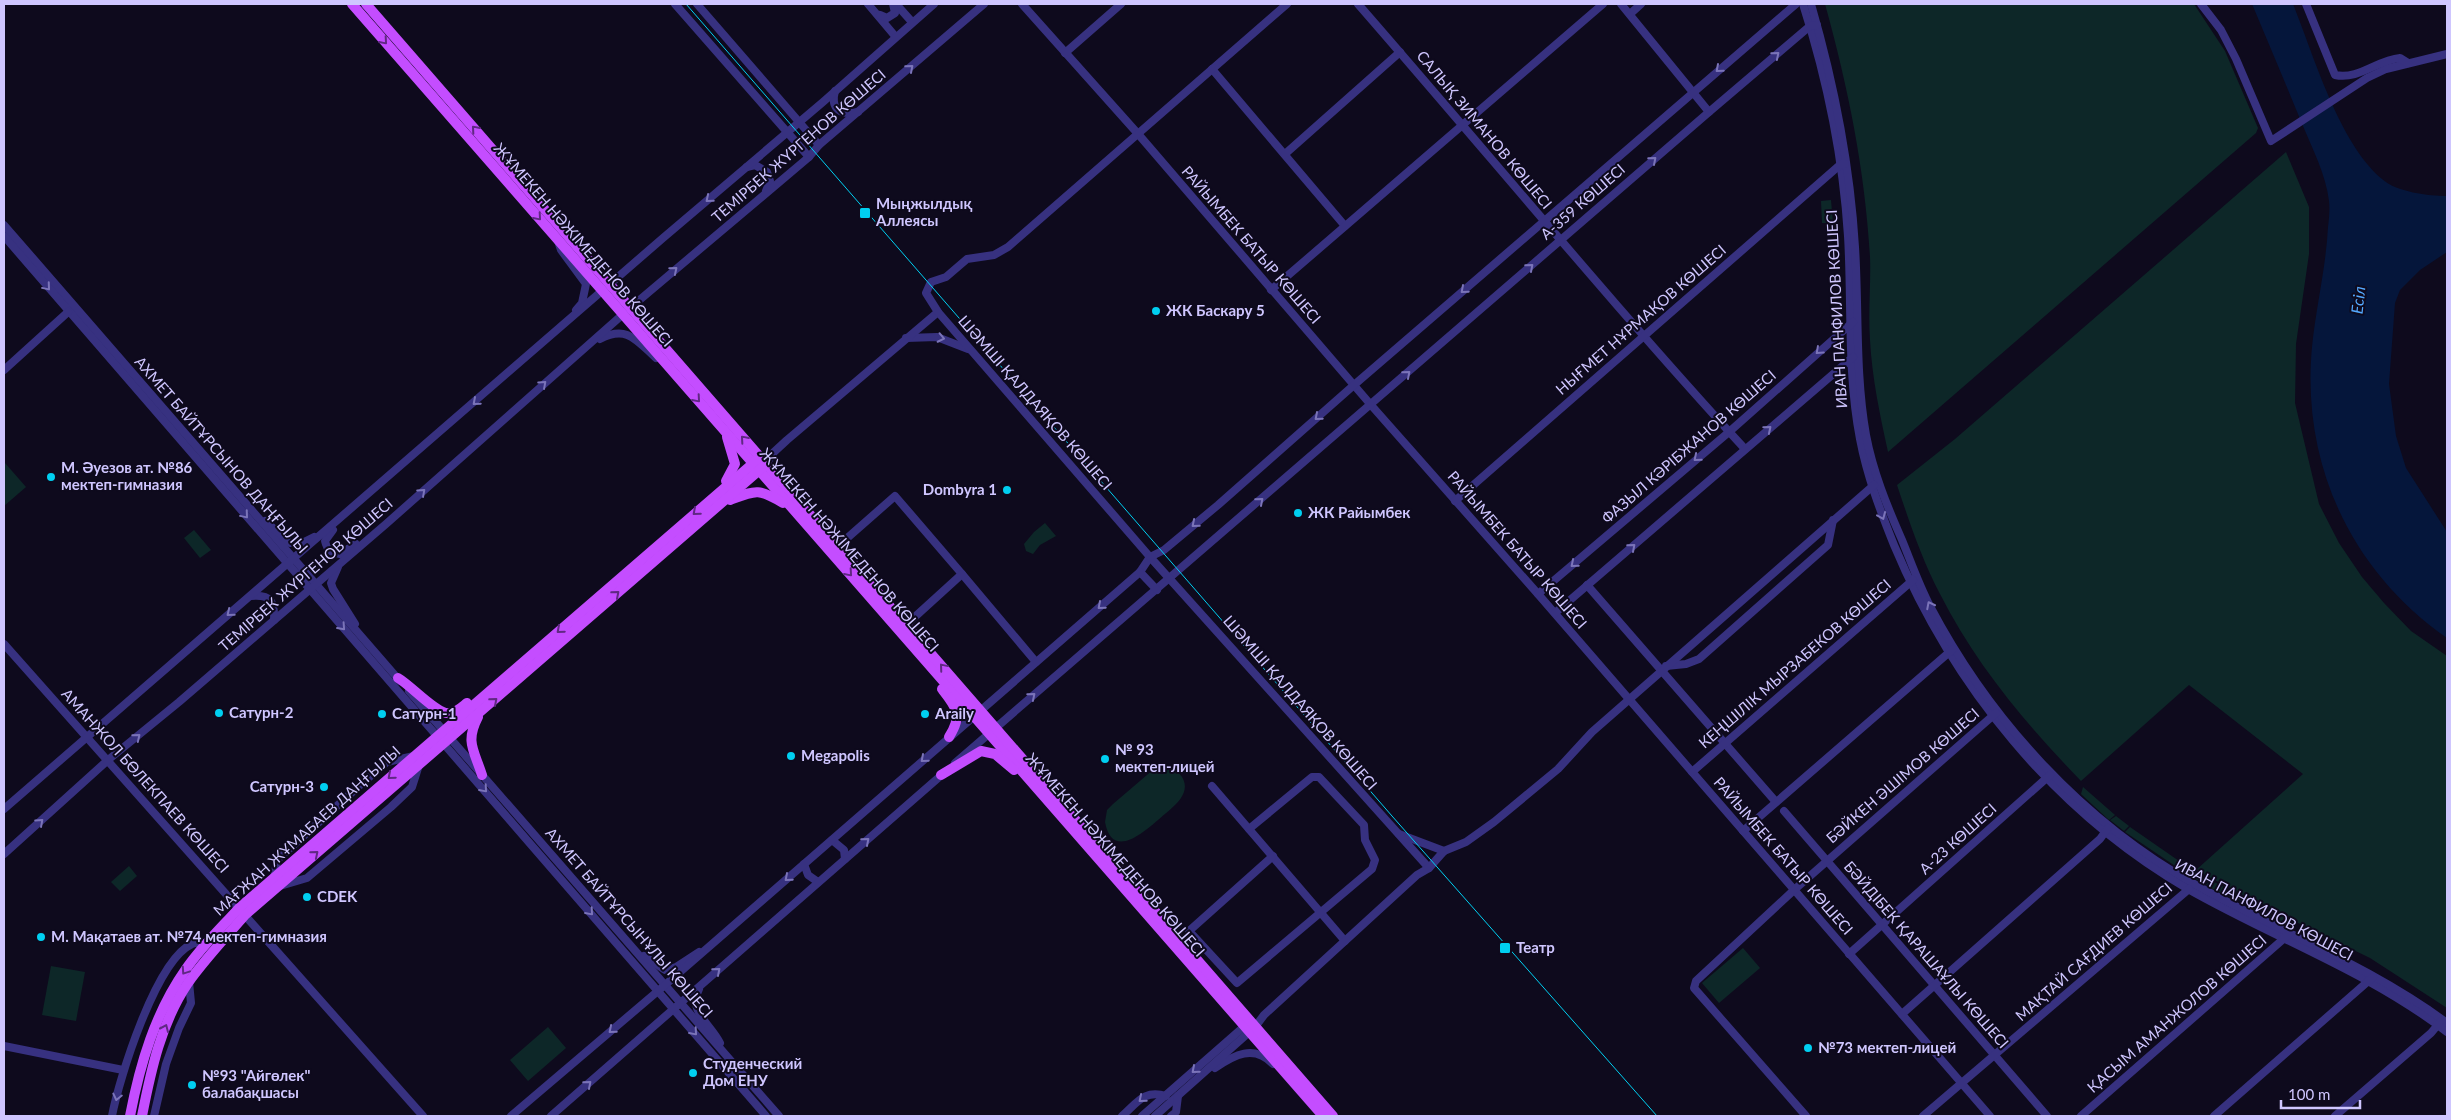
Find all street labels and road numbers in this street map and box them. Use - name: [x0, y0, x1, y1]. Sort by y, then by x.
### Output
- street label: САЛЫҚ ЗИМАНОВ КӨШЕСІ: [1413, 47, 1556, 212]
- street label: ТЕМІРБЕК ЖҮРГЕНОВ КӨШЕСІ: [708, 65, 889, 226]
- street label: ЖҰМЕКЕН НӘЖІМЕДЕНОВ КӨШЕСІ: [490, 139, 677, 350]
- street label: А-359 КӨШЕСІ: [1536, 160, 1628, 243]
- street label: РАЙЫМБЕК БАТЫР КӨШЕСІ: [1178, 162, 1325, 327]
- street label: ИВАН ПАНФИЛОВ КӨШЕСІ: [1822, 209, 1850, 409]
- street label: НЫҒМЕТ НҰРМАҚОВ КӨШЕСІ: [1552, 241, 1729, 398]
- street label: ШӘМШІ ҚАЛДАЯҚОВ КӨШЕСІ: [955, 311, 1116, 493]
- street label: АХМЕТ БАЙТҰРСЫНОВ ДАҢҒЫЛЫ: [131, 352, 312, 556]
- street label: ФАЗЫЛ КӘРІБЖАНОВ КӨШЕСІ: [1598, 366, 1779, 527]
- street label: ЖҰМЕКЕН НӘЖІМЕДЕНОВ КӨШЕСІ: [756, 444, 943, 655]
- street label: РАЙЫМБЕК БАТЫР КӨШЕСІ: [1444, 467, 1591, 632]
- street label: ТЕМІРБЕК ЖҮРГЕНОВ КӨШЕСІ: [215, 494, 396, 655]
- street label: КЕҢШІЛІК МЫРЗАБЕКОВ КӨШЕСІ: [1695, 575, 1894, 752]
- street label: ШӘМШІ ҚАЛДАЯҚОВ КӨШЕСІ: [1220, 611, 1381, 793]
- street label: АМАНЖОЛ БӨЛЕКПАЕВ КӨШЕСІ: [58, 685, 233, 876]
- street label: БӘЙКЕН ӘШІМОВ КӨШЕСІ: [1822, 704, 1982, 847]
- street label: МАҒЖАН ЖҰМАБАЕВ ДАҢҒЫЛЫ: [209, 741, 404, 919]
- street label: ЖҰМЕКЕН НӘЖІМЕДЕНОВ КӨШЕСІ: [1022, 749, 1209, 960]
- street label: РАЙЫМБЕК БАТЫР КӨШЕСІ: [1710, 773, 1857, 938]
- street label: А-23 КӨШЕСІ: [1915, 799, 2000, 877]
- street label: АХМЕТ БАЙТҰРСЫНҰЛЫ КӨШЕСІ: [542, 824, 717, 1021]
- street label: ИВАН ПАНФИЛОВ КӨШЕСІ: [2172, 854, 2357, 964]
- street label: БӘЙДІБЕК ҚАРАШАҰЛЫ КӨШЕСІ: [1841, 857, 2013, 1051]
- street label: МАҚТАЙ САҒДИЕВ КӨШЕСІ: [2011, 878, 2175, 1024]
- street label: ҚАСЫМ АМАНЖОЛОВ КӨШЕСІ: [2083, 931, 2270, 1096]

